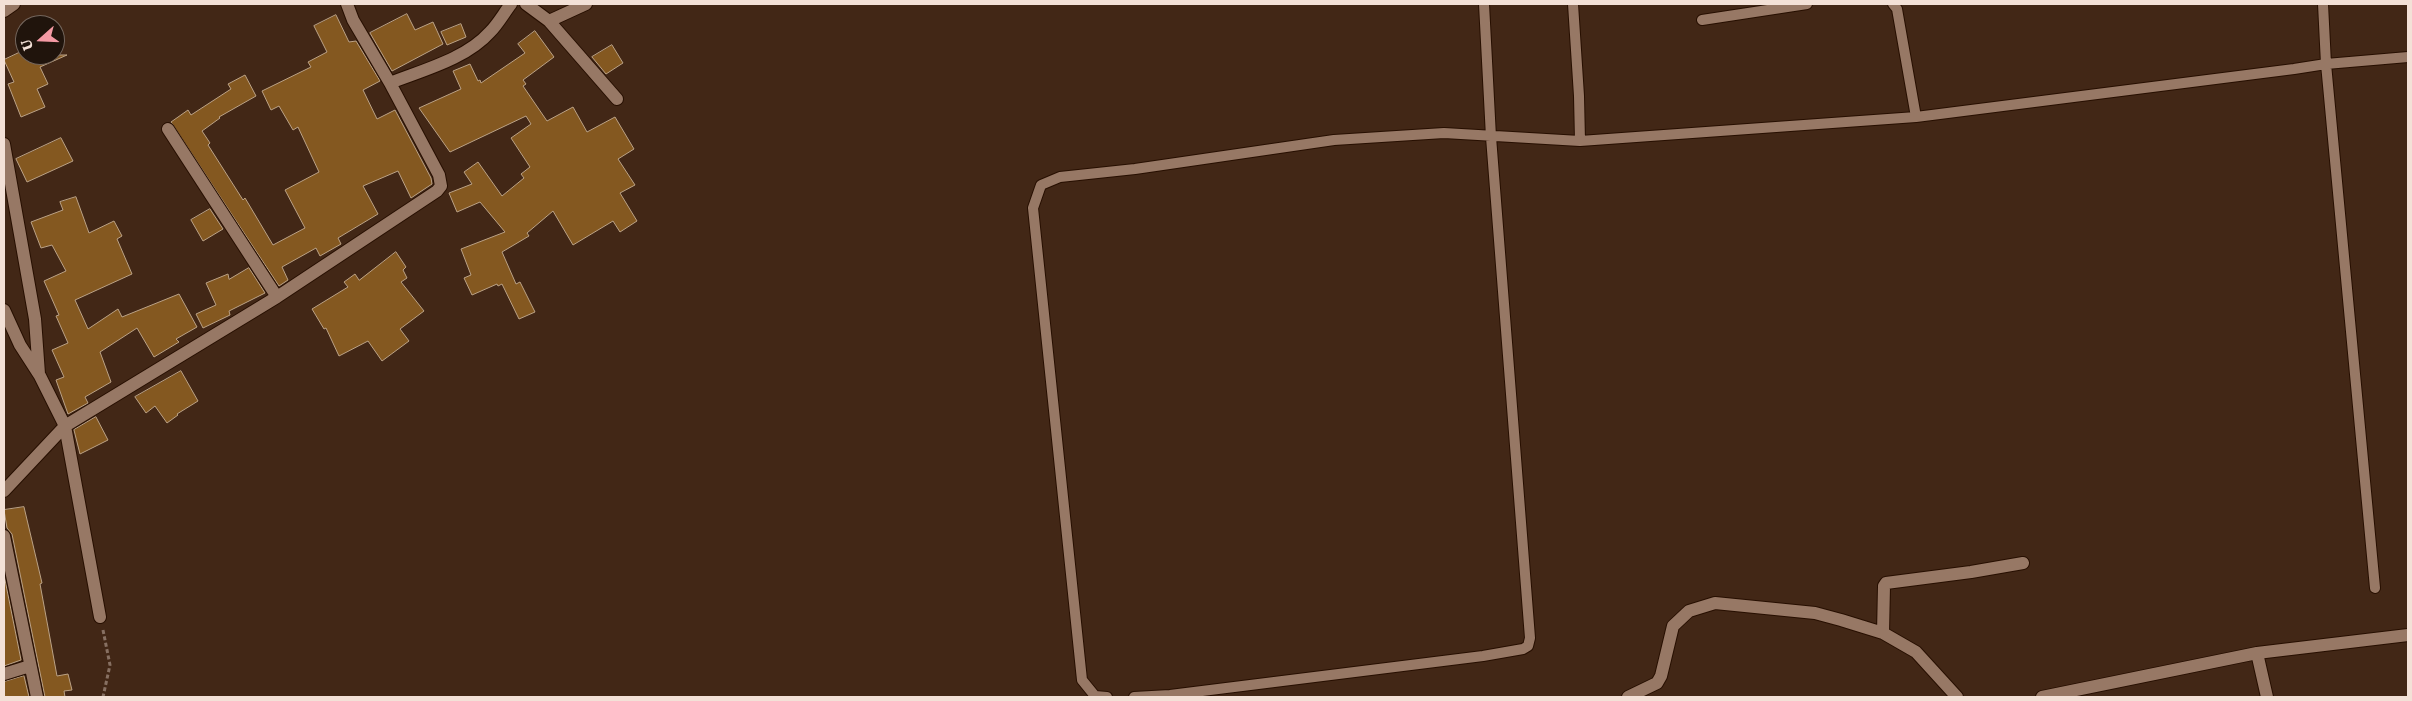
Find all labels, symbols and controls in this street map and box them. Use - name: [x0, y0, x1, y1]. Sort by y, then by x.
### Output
- north arrow: [15, 15, 65, 65]
- text: U: [17, 37, 36, 53]

